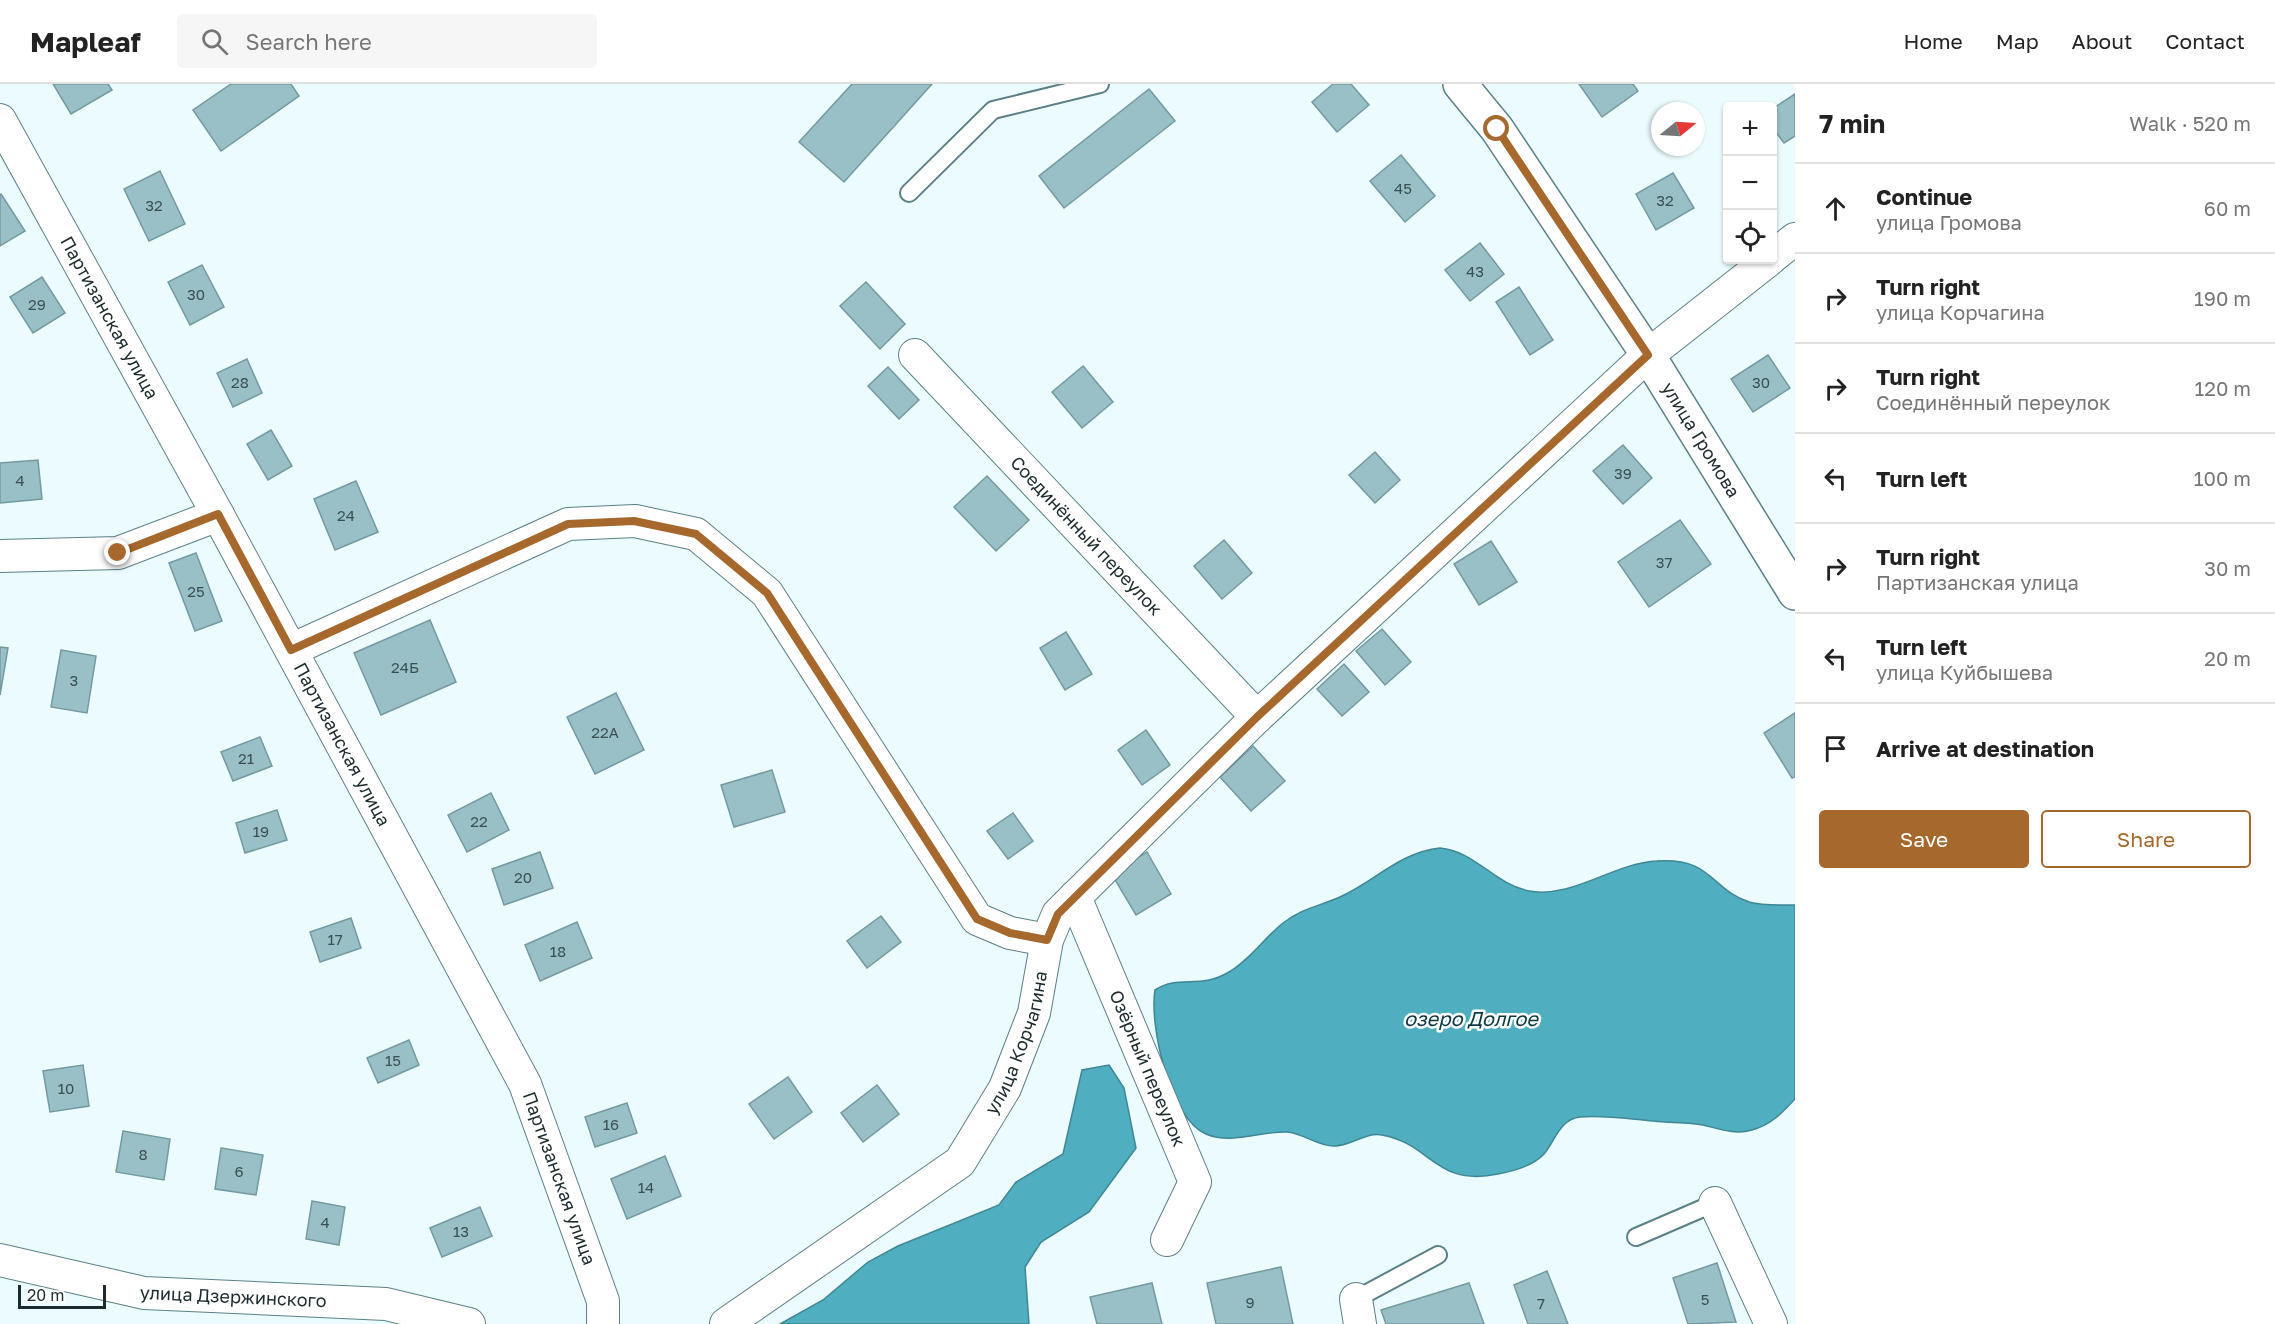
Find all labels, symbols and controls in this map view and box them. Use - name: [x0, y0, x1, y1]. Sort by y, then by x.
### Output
- search box: [177, 14, 597, 68]
- text: Mapleaf: [30, 25, 141, 58]
- icon: search: [198, 25, 231, 58]
- text: Search here: [246, 28, 372, 55]
- text: Home: [1903, 28, 1963, 54]
- text: Map: [1996, 28, 2039, 54]
- text: About: [2072, 28, 2132, 54]
- text: Contact: [2165, 28, 2245, 54]
- north arrow: [1651, 102, 1705, 156]
- map controls: [1723, 102, 1777, 264]
- button: +: [1723, 102, 1777, 156]
- text: 7 min: [1819, 108, 1885, 139]
- text: Walk · 520 m: [2129, 111, 2251, 135]
- route start: [1483, 115, 1509, 141]
- button: −: [1723, 156, 1777, 210]
- house number: 45: [1394, 179, 1412, 197]
- text: Continue: [1876, 183, 1972, 210]
- house number: 32: [1656, 191, 1674, 209]
- icon: ahead: [1819, 192, 1852, 225]
- house number: 32: [145, 196, 163, 214]
- text: 60 m: [2204, 196, 2251, 220]
- button: locate: [1723, 210, 1777, 264]
- text: улица Громова: [1876, 210, 2022, 234]
- street label: Партизанская улица: [56, 232, 164, 403]
- house number: 43: [1466, 262, 1484, 280]
- text: Turn right: [1876, 273, 1980, 300]
- icon: right: [1819, 282, 1852, 315]
- house number: 30: [187, 285, 205, 303]
- text: 190 m: [2194, 286, 2251, 310]
- house number: 29: [28, 295, 46, 313]
- text: улица Корчагина: [1876, 300, 2045, 324]
- text: Turn right: [1876, 363, 1980, 390]
- icon: right: [1819, 372, 1852, 405]
- house number: 28: [231, 373, 249, 391]
- house number: 30: [1752, 373, 1770, 391]
- text: 120 m: [2195, 376, 2251, 400]
- street label: улица Громова: [1657, 378, 1745, 501]
- text: Соединённый переулок: [1876, 390, 2110, 414]
- street label: Соединённый переулок: [1006, 451, 1167, 620]
- icon: left: [1819, 462, 1852, 495]
- house number: 39: [1614, 464, 1632, 482]
- text: Turn left: [1876, 465, 1967, 492]
- text: 100 m: [2194, 466, 2251, 490]
- house number: 4: [15, 471, 25, 489]
- house number: 24: [337, 506, 355, 524]
- route end: [104, 539, 130, 565]
- text: Turn right: [1876, 543, 1980, 570]
- icon: right: [1819, 552, 1852, 585]
- house number: 37: [1656, 553, 1672, 571]
- text: 30 m: [2204, 556, 2251, 580]
- text: Партизанская улица: [1876, 570, 2079, 594]
- house number: 25: [187, 582, 205, 600]
- text: Turn left: [1876, 633, 1967, 660]
- icon: left: [1819, 642, 1852, 675]
- text: 20 m: [2204, 646, 2251, 670]
- street label: Партизанская улица: [290, 658, 396, 830]
- house number: 24Б: [391, 658, 419, 676]
- text: улица Куйбышева: [1876, 660, 2053, 684]
- house number: 3: [70, 671, 78, 689]
- house number: 22А: [591, 723, 619, 741]
- icon: arrive: [1819, 732, 1852, 765]
- text: Arrive at destination: [1876, 735, 2094, 762]
- house number: 21: [238, 749, 254, 767]
- button: Save: [1819, 810, 2029, 868]
- button: Share: [2041, 810, 2251, 868]
- house number: 22: [470, 812, 488, 830]
- house number: 19: [253, 822, 269, 840]
- house number: 20: [514, 868, 532, 886]
- house number: 17: [327, 930, 343, 948]
- house number: 18: [550, 942, 566, 960]
- street label: улица Корчагина: [980, 969, 1051, 1118]
- street label: Озёрный переулок: [1105, 986, 1191, 1150]
- water label: озеро Долгое: [1404, 1006, 1539, 1030]
- house number: 15: [385, 1051, 401, 1069]
- house number: 10: [58, 1079, 74, 1097]
- street label: Партизанская улица: [519, 1088, 601, 1268]
- house number: 16: [603, 1115, 619, 1133]
- house number: 8: [138, 1145, 148, 1163]
- house number: 6: [234, 1162, 244, 1180]
- house number: 14: [638, 1178, 654, 1196]
- house number: 4: [320, 1213, 330, 1231]
- house number: 13: [453, 1222, 469, 1240]
- street label: улица Дзержинского: [139, 1281, 327, 1311]
- scale bar: [18, 1282, 106, 1310]
- text: 20 m: [27, 1285, 64, 1305]
- house number: 5: [1701, 1290, 1709, 1308]
- house number: 9: [1245, 1293, 1255, 1311]
- house number: 7: [1537, 1294, 1545, 1312]

